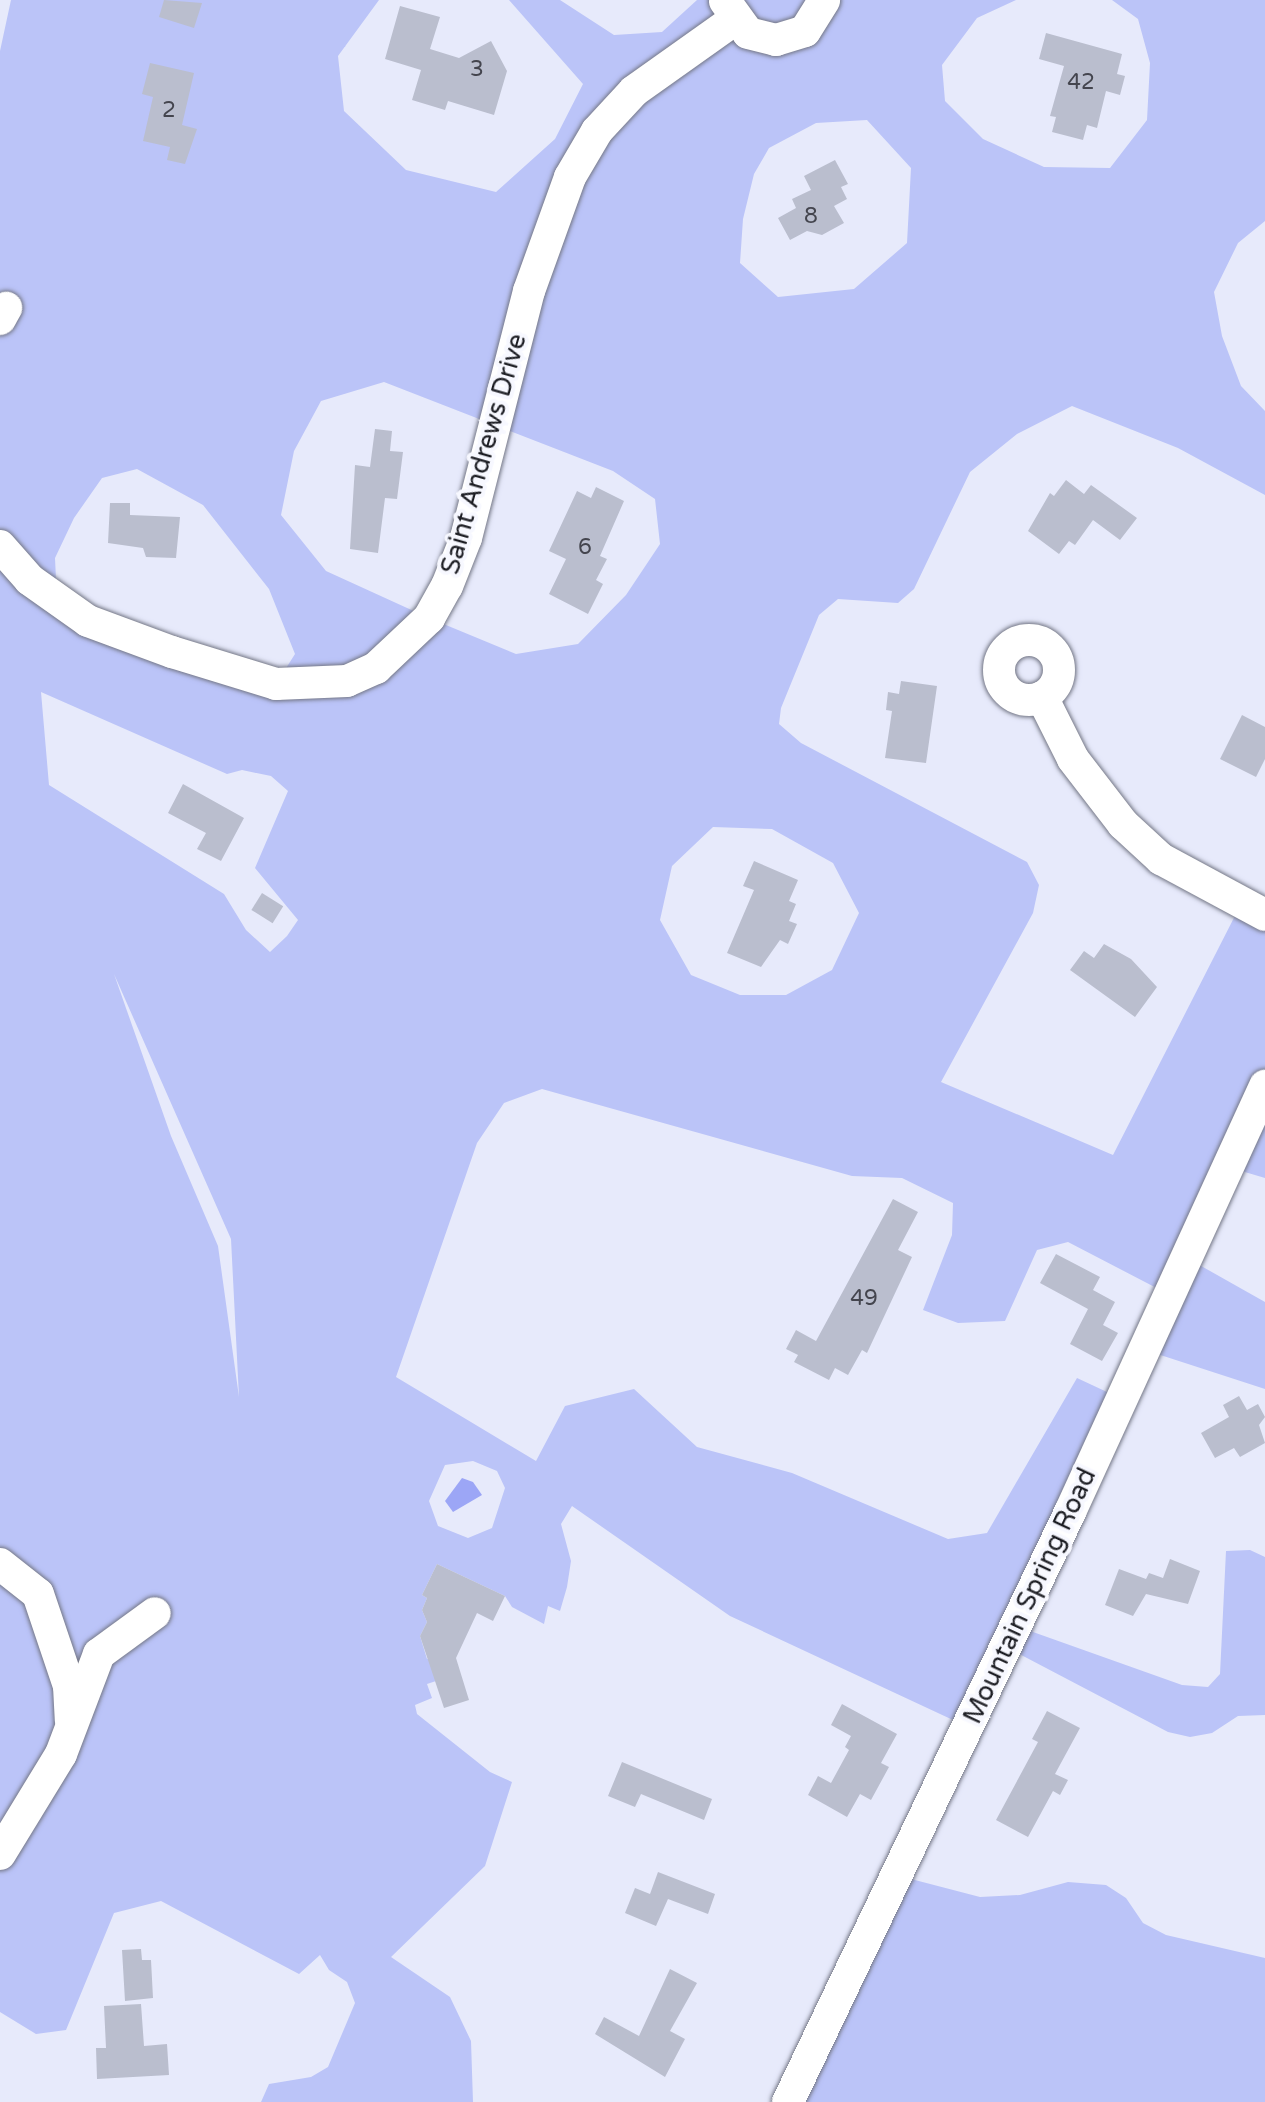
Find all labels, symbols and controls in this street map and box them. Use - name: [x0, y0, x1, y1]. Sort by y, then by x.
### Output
- house number: 3: [470, 57, 484, 83]
- house number: 42: [1067, 70, 1095, 96]
- house number: 2: [162, 98, 176, 124]
- house number: 8: [804, 204, 818, 230]
- street label: Saint Andrews Drive: [435, 330, 533, 578]
- house number: 6: [578, 535, 592, 561]
- house number: 49: [850, 1286, 878, 1312]
- street label: Mountain Spring Road: [957, 1463, 1103, 1729]

